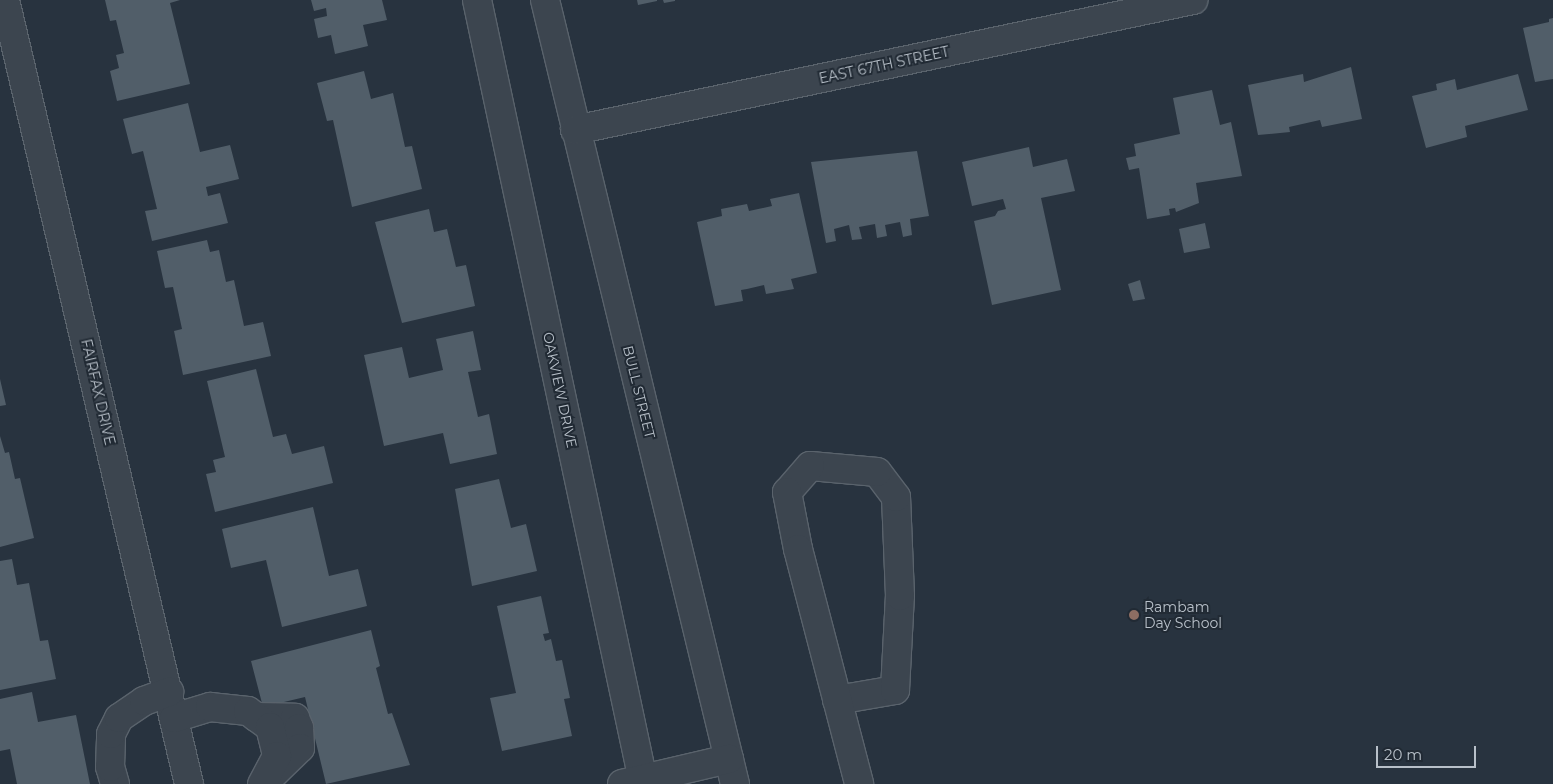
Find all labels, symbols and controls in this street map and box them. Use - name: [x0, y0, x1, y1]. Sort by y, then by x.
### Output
- street label: EAST 67TH STREET: [817, 43, 951, 87]
- street label: OAKVIEW DRIVE: [540, 331, 580, 449]
- street label: FAIRFAX DRIVE: [78, 337, 118, 447]
- street label: BULL STREET: [619, 344, 659, 440]
- place label: Rambam Day School: [1144, 599, 1222, 632]
- marker: Rambam Day School: [1128, 609, 1140, 621]
- scale bar: [1378, 736, 1478, 768]
- text: 20 m: [1384, 745, 1422, 764]

